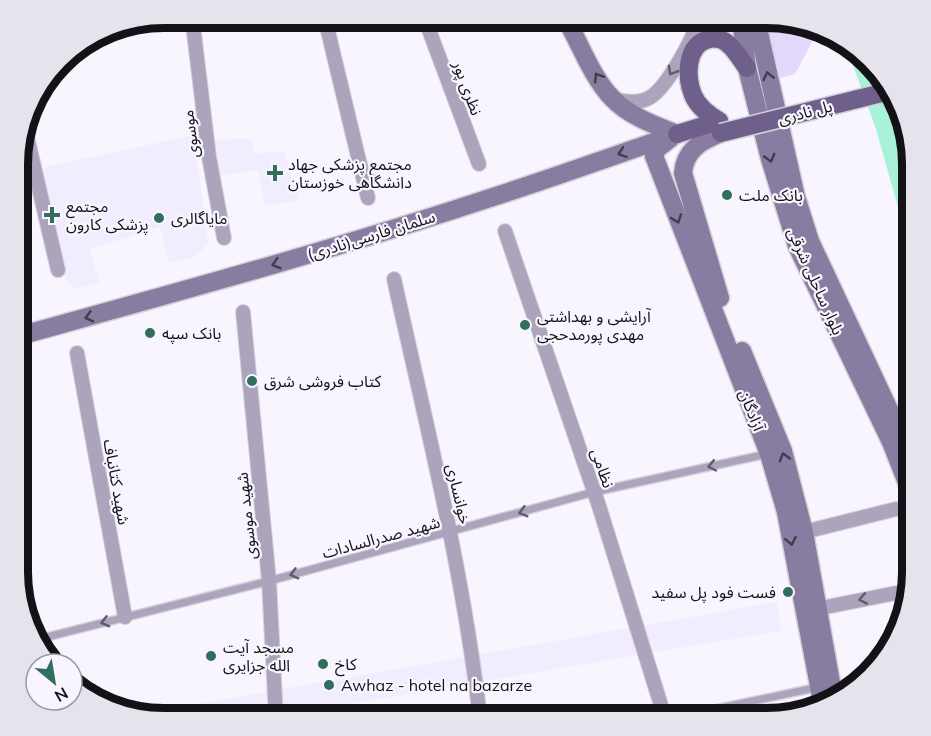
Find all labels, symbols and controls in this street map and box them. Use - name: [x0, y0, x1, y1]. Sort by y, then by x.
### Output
- street label: نظری پور: [448, 57, 487, 118]
- one-way arrow: [668, 65, 680, 75]
- one-way arrow: [762, 72, 775, 82]
- one-way arrow: [593, 73, 605, 83]
- street label: پل نادری: [776, 96, 835, 129]
- street label: موسوی: [177, 109, 203, 159]
- one-way arrow: [617, 145, 628, 158]
- one-way arrow: [763, 152, 775, 163]
- place label: مجتمع پزشکی جهاد دانشگاهی خوزستان: [288, 154, 412, 192]
- marker: مجتمع پزشکی جهاد دانشگاهی خوزستان: [266, 164, 284, 182]
- place label: بانک ملت: [739, 185, 803, 205]
- marker: بانک ملت: [720, 188, 734, 202]
- place label: مجتمع پزشکی کارون: [66, 196, 149, 235]
- marker: مجتمع پزشکی کارون: [43, 206, 61, 224]
- street label: سلمان فارسی(نادری): [305, 206, 437, 264]
- place label: مایاگالری: [171, 208, 227, 228]
- marker: مایاگالری: [152, 211, 166, 225]
- one-way arrow: [670, 213, 682, 224]
- street label: بلوار ساحلی شرقی: [783, 224, 849, 338]
- one-way arrow: [272, 257, 282, 269]
- place label: آرایشی و بهداشتی مهدی پورمدحجی: [537, 306, 652, 345]
- one-way arrow: [84, 310, 95, 322]
- marker: آرایشی و بهداشتی مهدی پورمدحجی: [518, 318, 532, 332]
- place label: بانک سپه: [162, 323, 221, 344]
- marker: بانک سپه: [143, 326, 157, 340]
- place label: کتاب فروشی شرق: [264, 371, 382, 391]
- marker: کتاب فروشی شرق: [245, 374, 259, 388]
- street label: آزادگان: [735, 386, 770, 435]
- street label: شهید کتانباف: [100, 438, 134, 526]
- street label: نظامی: [587, 446, 619, 490]
- one-way arrow: [779, 452, 791, 463]
- one-way arrow: [707, 459, 717, 472]
- street label: خوانساری: [442, 462, 476, 526]
- street label: شهید موسوی: [231, 471, 261, 561]
- one-way arrow: [518, 505, 528, 518]
- street label: شهید صدرالسادات: [320, 512, 442, 562]
- one-way arrow: [784, 535, 797, 545]
- one-way arrow: [289, 567, 299, 580]
- place label: فست فود پل سفید: [651, 582, 776, 603]
- marker: فست فود پل سفید: [781, 585, 795, 599]
- one-way arrow: [859, 592, 869, 605]
- one-way arrow: [100, 615, 111, 627]
- place label: مسجد آیت الله جزایری: [223, 637, 294, 675]
- marker: مسجد آیت الله جزایری: [204, 649, 218, 663]
- north arrow: [24, 652, 84, 712]
- place label: کاخ: [335, 654, 357, 677]
- marker: کاخ: [316, 657, 330, 671]
- place label: Awhaz - hotel na bazarze: [341, 675, 532, 695]
- marker: Awhaz - hotel na bazarze: [322, 678, 336, 692]
- text: N: [51, 683, 72, 707]

